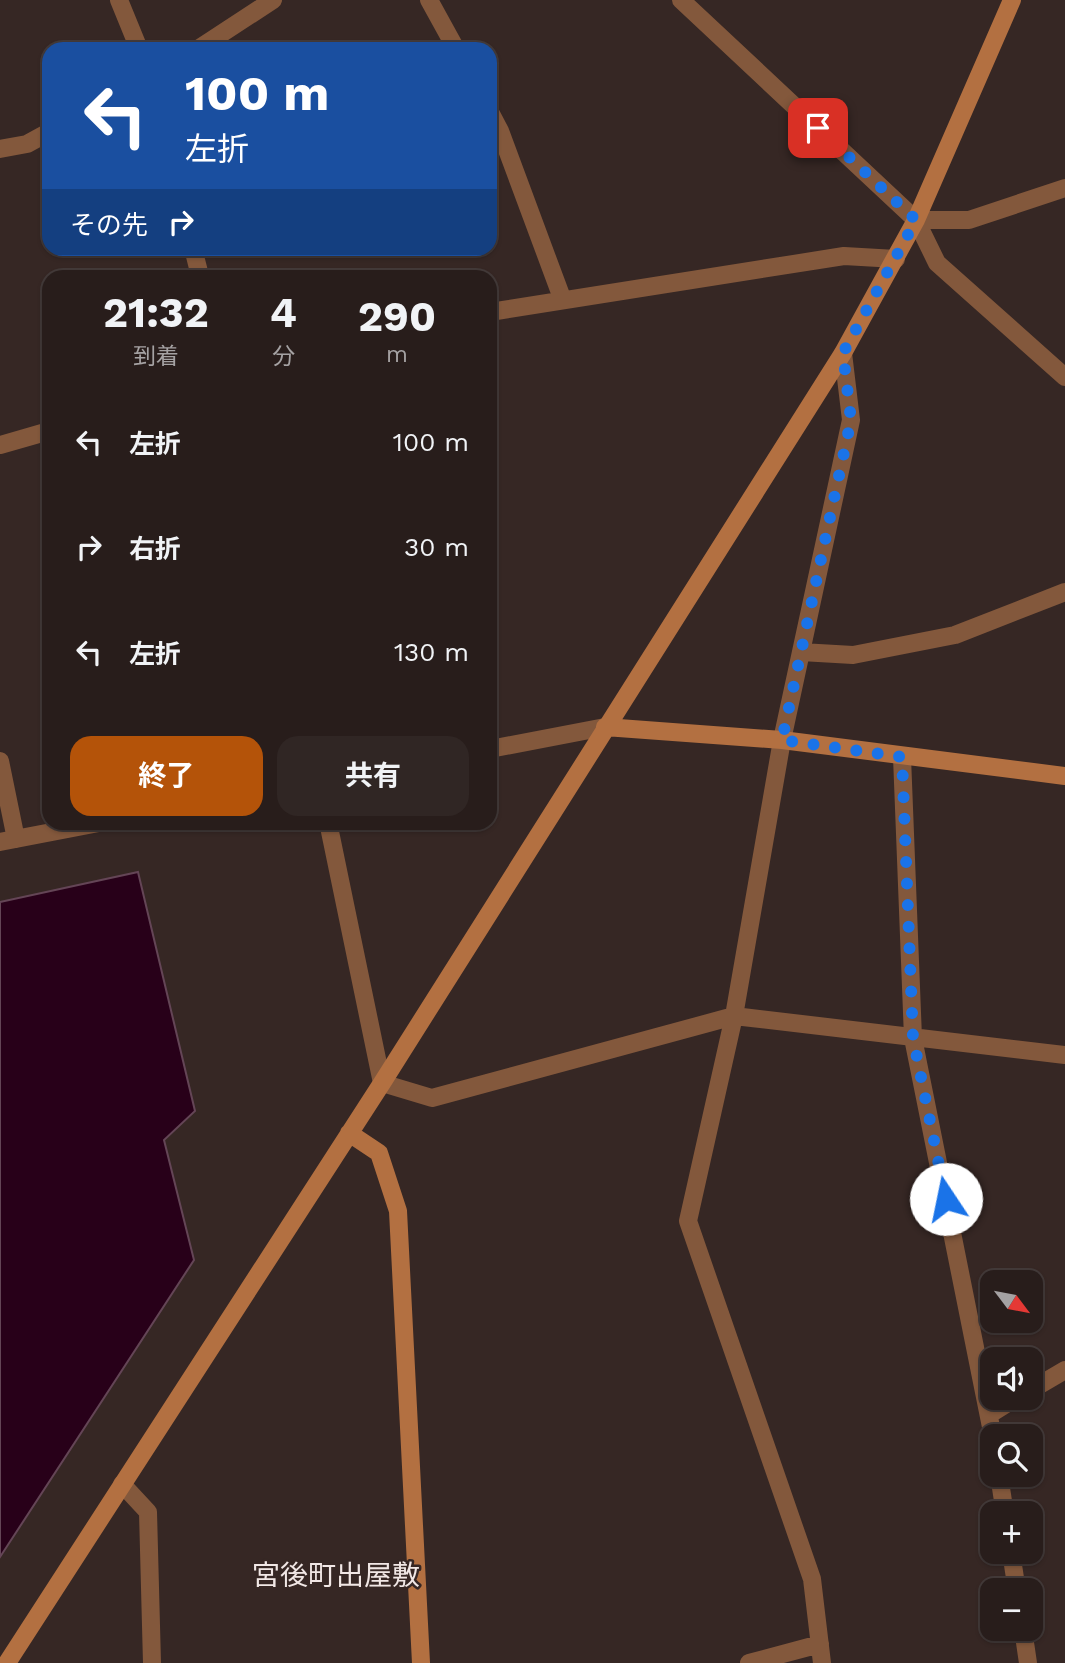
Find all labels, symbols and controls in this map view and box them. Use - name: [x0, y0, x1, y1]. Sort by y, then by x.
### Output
- text: 100 m: [185, 64, 329, 122]
- icon: left: [70, 70, 161, 161]
- pin: [788, 98, 848, 158]
- icon: arrive: [799, 109, 837, 147]
- text: 左折: [185, 130, 249, 168]
- icon: right: [162, 203, 200, 241]
- text: その先: [70, 210, 148, 240]
- text: 21:32: [103, 288, 209, 337]
- text: 4: [270, 288, 297, 337]
- text: 290: [358, 292, 436, 341]
- text: m: [386, 341, 408, 368]
- text: 到着: [133, 343, 179, 370]
- text: 分: [272, 343, 295, 370]
- icon: left: [70, 423, 108, 461]
- text: 100 m: [393, 427, 469, 457]
- text: 左折: [129, 429, 181, 459]
- icon: right: [70, 528, 108, 566]
- text: 30 m: [404, 532, 469, 562]
- text: 右折: [129, 534, 181, 564]
- icon: left: [70, 633, 108, 671]
- text: 130 m: [394, 637, 469, 667]
- text: 左折: [129, 639, 181, 669]
- button: 終了: [70, 736, 263, 816]
- button: 共有: [277, 736, 469, 816]
- position arrow: [909, 1162, 983, 1236]
- north arrow: [980, 1270, 1043, 1334]
- map controls: [980, 1270, 1043, 1641]
- button: sound: [980, 1347, 1043, 1410]
- button: search: [980, 1424, 1043, 1487]
- button: +: [980, 1501, 1043, 1564]
- district label: 宮後町出屋敷: [252, 1559, 420, 1592]
- button: −: [980, 1578, 1043, 1641]

